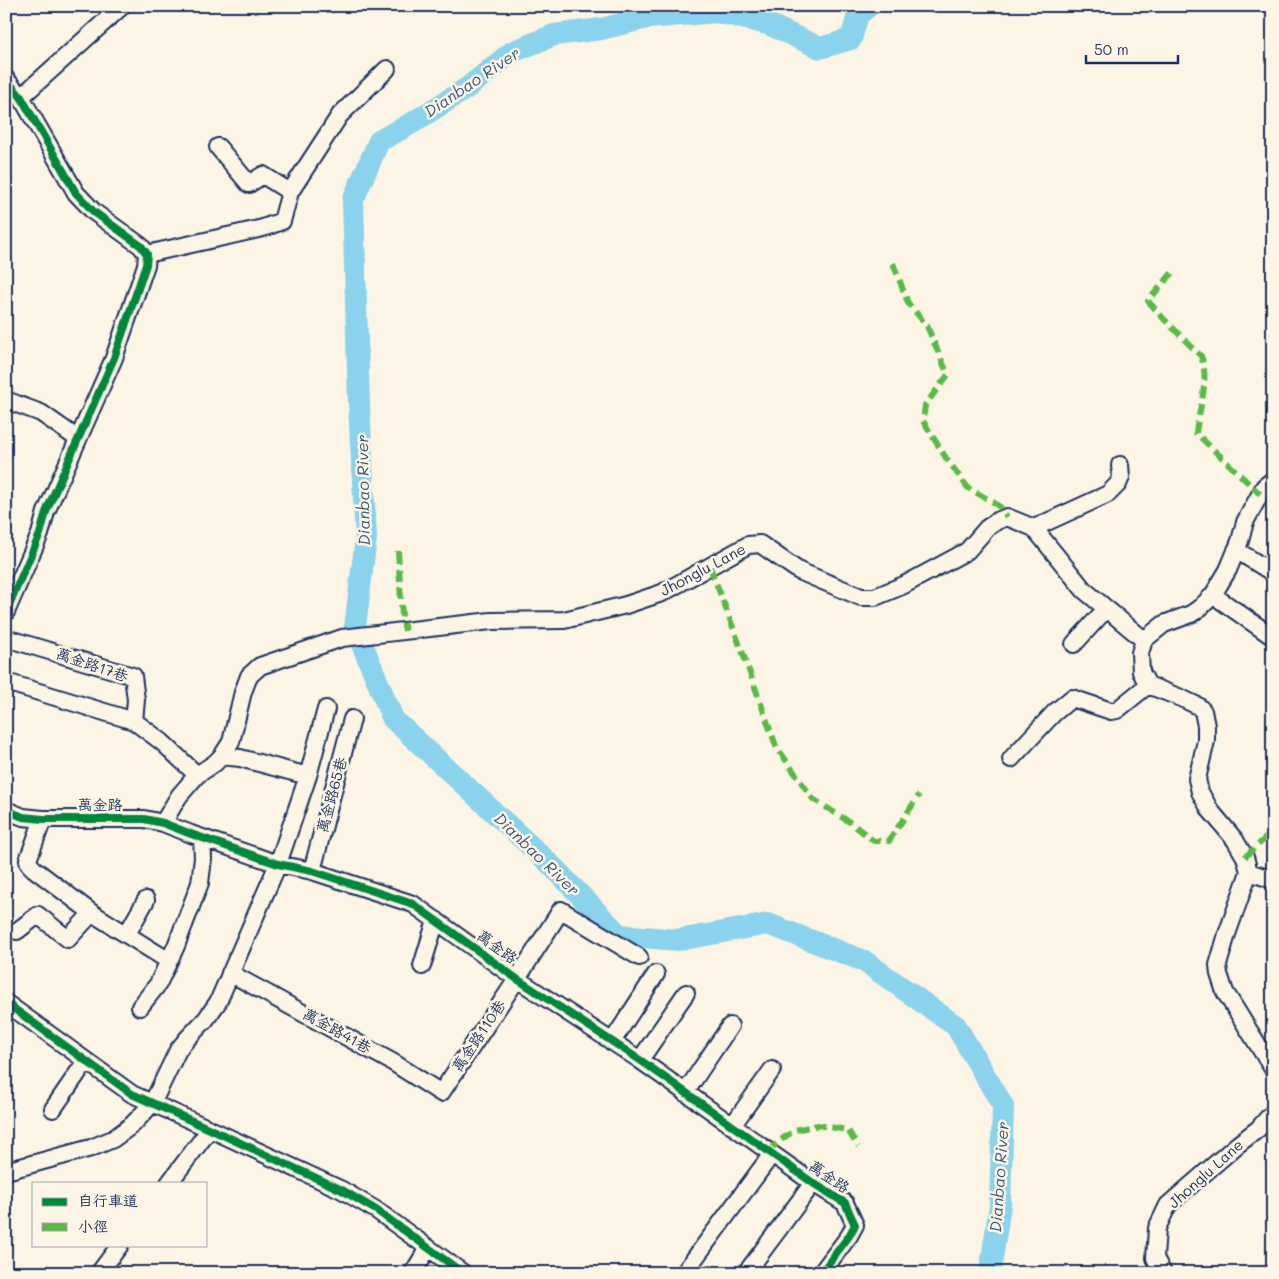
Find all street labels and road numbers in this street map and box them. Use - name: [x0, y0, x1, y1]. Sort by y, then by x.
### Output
- street label: Jhonglu Lane: [656, 538, 749, 600]
- street label: 萬金路17巷: [54, 642, 131, 686]
- street label: 萬金路65巷: [311, 755, 351, 835]
- street label: 萬金路: [77, 794, 123, 814]
- street label: 萬金路: [474, 925, 522, 968]
- street label: 萬金路110巷: [447, 996, 510, 1075]
- street label: 萬金路41巷: [300, 1003, 375, 1057]
- street label: Jhonglu Lane: [1164, 1134, 1247, 1212]
- street label: 萬金路: [805, 1155, 854, 1197]

